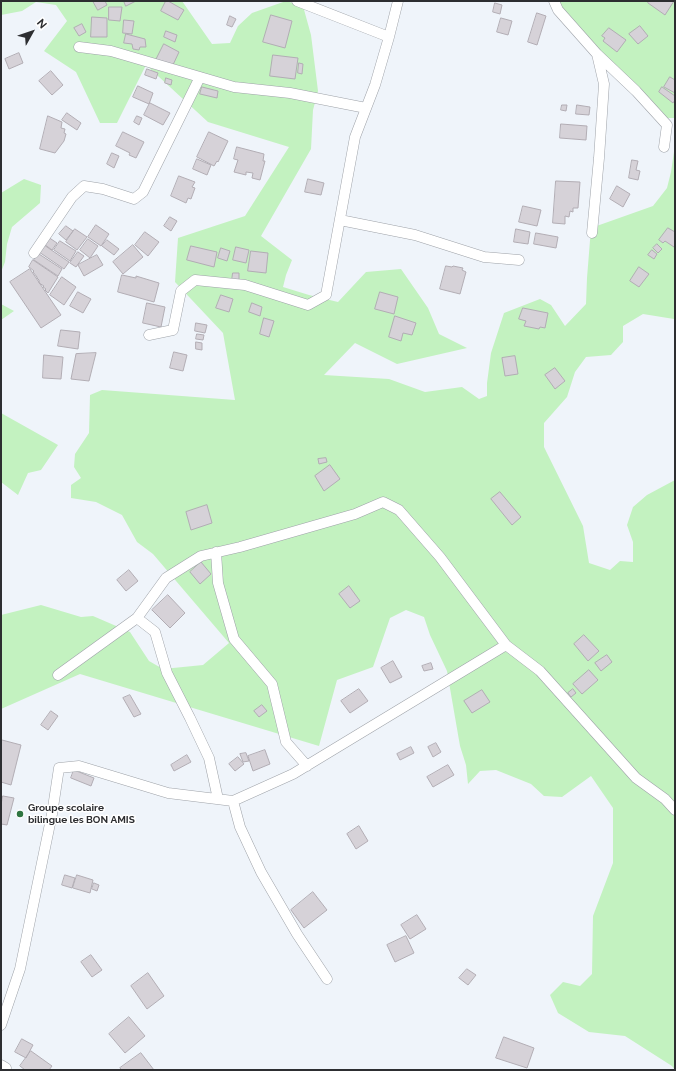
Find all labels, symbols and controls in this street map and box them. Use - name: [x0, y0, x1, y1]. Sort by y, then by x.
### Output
- north arrow: [12, 12, 52, 52]
- text: N: [34, 17, 49, 31]
- place label: Groupe scolaire bilingue les BON AMIS: [28, 802, 135, 826]
- marker: Groupe scolaire bilingue les BON AMIS: [15, 809, 25, 819]

